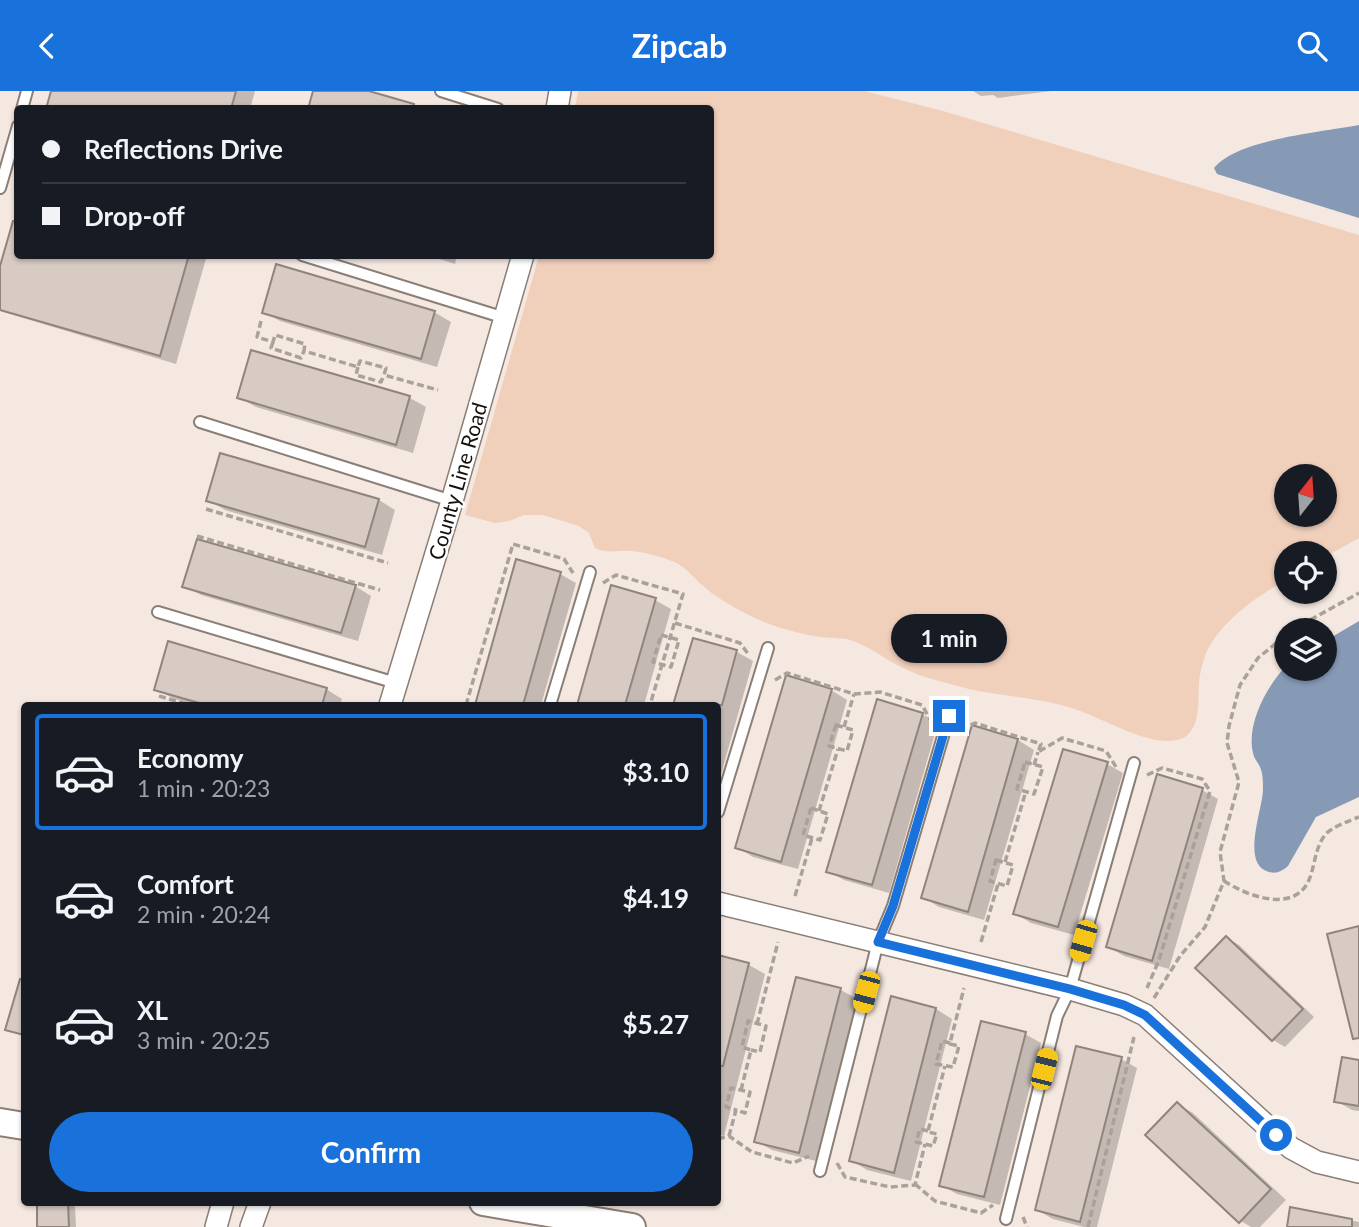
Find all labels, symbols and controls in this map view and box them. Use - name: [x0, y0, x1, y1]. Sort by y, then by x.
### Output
- text: Zipcab: [632, 26, 727, 65]
- icon: back: [28, 27, 66, 65]
- icon: search: [1293, 27, 1331, 65]
- text: Reflections Drive: [84, 133, 283, 165]
- text: Drop-off: [84, 200, 185, 232]
- street label: County Line Road: [423, 399, 491, 563]
- north arrow: [1274, 464, 1337, 527]
- map controls: [1274, 464, 1337, 681]
- button: locate: [1274, 541, 1337, 604]
- callout: 1 min: [891, 615, 1007, 663]
- button: layers: [1274, 618, 1337, 681]
- text: 1 min: [920, 624, 978, 652]
- route end: [933, 700, 965, 732]
- icon: car: [53, 741, 116, 804]
- text: Economy: [137, 742, 243, 774]
- text: $3.10: [623, 756, 689, 788]
- text: 1 min · 20:23: [137, 774, 270, 802]
- icon: car: [53, 867, 116, 930]
- text: Comfort: [137, 868, 234, 900]
- text: $4.19: [623, 882, 689, 914]
- text: 2 min · 20:24: [137, 900, 270, 928]
- car: [1068, 918, 1099, 964]
- car: [851, 969, 882, 1015]
- icon: car: [53, 993, 116, 1056]
- text: XL: [137, 994, 168, 1026]
- text: $5.27: [623, 1008, 689, 1040]
- text: 3 min · 20:25: [137, 1026, 270, 1054]
- car: [1029, 1046, 1060, 1092]
- button: Confirm: [49, 1112, 693, 1192]
- route start: [1260, 1119, 1292, 1151]

